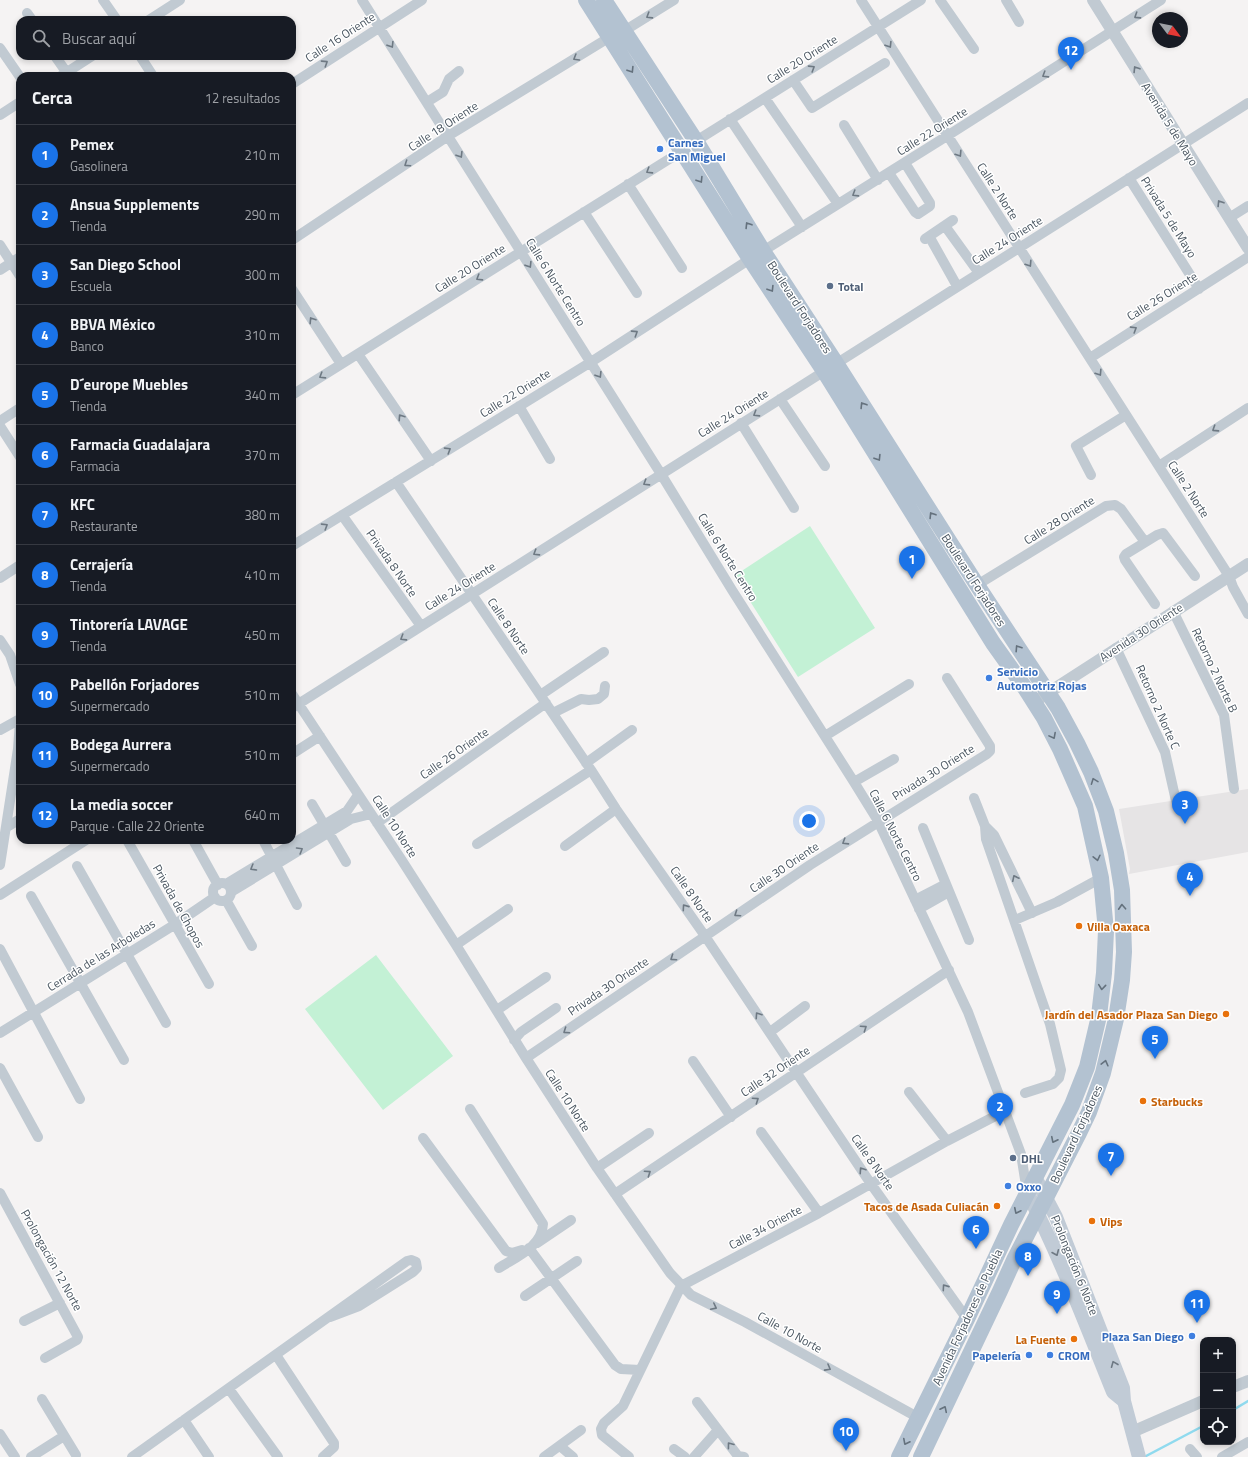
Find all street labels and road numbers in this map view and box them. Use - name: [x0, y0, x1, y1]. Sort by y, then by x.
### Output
- street label: Calle 16 Oriente: [301, 7, 379, 67]
- street label: Calle 20 Oriente: [763, 30, 841, 88]
- street label: Avenida 5 de Mayo: [1137, 79, 1203, 169]
- street label: Calle 18 Oriente: [404, 96, 482, 156]
- street label: Calle 22 Oriente: [893, 102, 971, 160]
- street label: Calle 2 Norte: [972, 159, 1024, 223]
- street label: Privada 5 de Mayo: [1136, 173, 1202, 261]
- street label: Calle 24 Oriente: [968, 211, 1046, 269]
- street label: Calle 6 Norte Centro: [521, 234, 591, 330]
- street label: Calle 20 Oriente: [431, 239, 509, 297]
- street label: Boulevard Forjadores: [763, 257, 837, 357]
- street label: Calle 26 Oriente: [1123, 267, 1201, 325]
- street label: Calle 22 Oriente: [476, 364, 554, 422]
- street label: Calle 24 Oriente: [694, 384, 772, 442]
- street label: Calle 2 Norte: [1163, 457, 1215, 521]
- street label: Calle 28 Oriente: [1020, 491, 1098, 549]
- street label: Calle 6 Norte Centro: [693, 509, 763, 605]
- street label: Privada 8 Norte: [362, 525, 422, 601]
- street label: Boulevard Forjadores: [937, 530, 1011, 630]
- street label: Calle 24 Oriente: [421, 557, 499, 615]
- street label: Calle 8 Norte: [483, 594, 535, 658]
- street label: Avenida 30 Oriente: [1095, 598, 1187, 666]
- street label: Retorno 2 Norte B: [1187, 624, 1243, 716]
- street label: Retorno 2 Norte C: [1131, 662, 1185, 753]
- street label: Calle 26 Oriente: [416, 722, 492, 784]
- street label: Privada 30 Oriente: [888, 739, 978, 805]
- street label: Calle 6 Norte Centro: [865, 786, 927, 884]
- street label: Calle 10 Norte: [368, 791, 422, 861]
- street label: Calle 30 Oriente: [745, 837, 823, 897]
- street label: Privada de Chopos: [148, 861, 210, 952]
- street label: Calle 8 Norte: [666, 862, 718, 926]
- street label: Cerrada de las Arboledas: [43, 914, 159, 996]
- street label: Privada 30 Oriente: [564, 952, 652, 1020]
- street label: Calle 32 Oriente: [736, 1041, 814, 1101]
- street label: Calle 10 Norte: [541, 1065, 595, 1135]
- street label: Boulevard Forjadores: [1045, 1081, 1107, 1187]
- street label: Calle 8 Norte: [847, 1130, 899, 1194]
- street label: Calle 34 Oriente: [725, 1200, 805, 1254]
- street label: Prolongación 12 Norte: [16, 1206, 88, 1314]
- street label: Prolongación 6 Norte: [1046, 1212, 1104, 1318]
- street label: Avenida Forjadores de Puebla: [927, 1246, 1007, 1388]
- street label: Calle 10 Norte: [754, 1306, 826, 1358]

